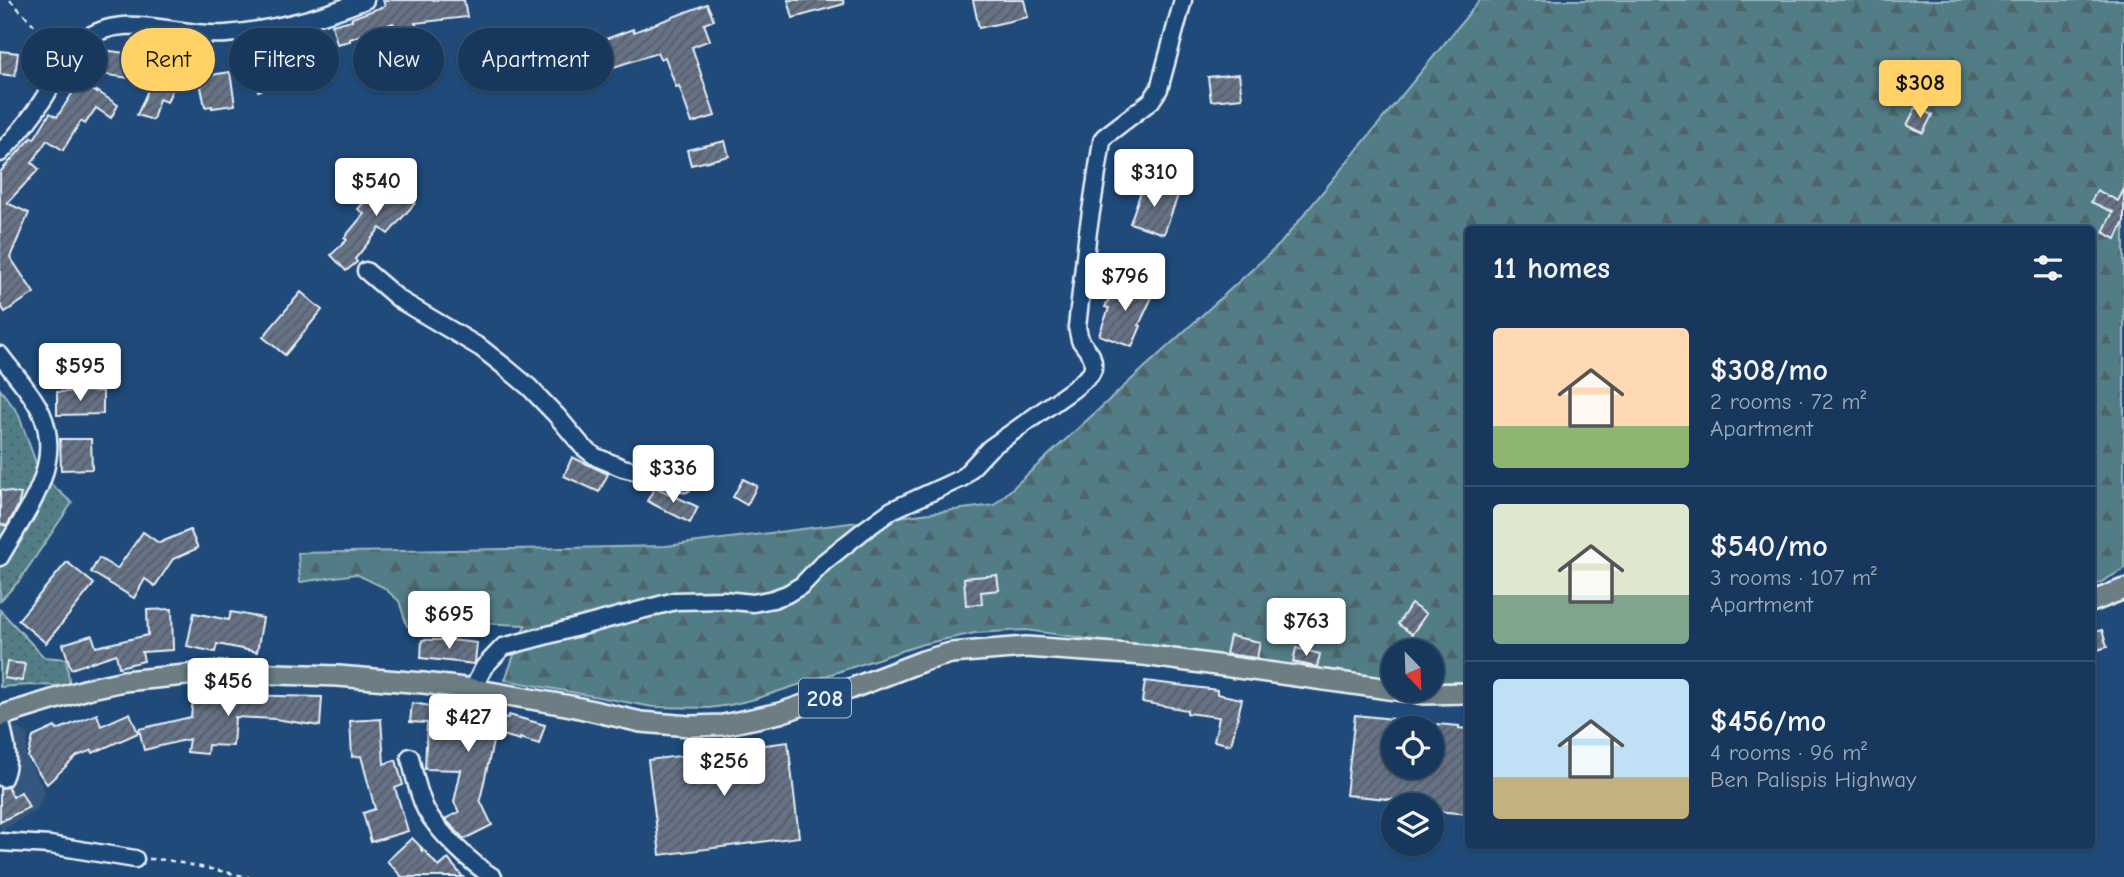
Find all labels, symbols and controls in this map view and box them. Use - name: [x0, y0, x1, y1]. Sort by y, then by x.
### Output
- chip: Buy: [21, 28, 107, 91]
- chip: Rent: [121, 28, 215, 91]
- chip: Filters: [229, 28, 339, 91]
- chip: New: [353, 28, 444, 91]
- chip: Apartment: [458, 28, 613, 91]
- pin: $308: [1879, 60, 1961, 120]
- text: $308: [1895, 69, 1945, 96]
- pin: $310: [1113, 150, 1195, 209]
- pin: $540: [335, 158, 417, 218]
- text: $310: [1130, 158, 1178, 185]
- text: $540: [351, 167, 401, 194]
- icon: filters: [2029, 249, 2067, 287]
- text: 11 homes: [1493, 251, 1610, 286]
- pin: $796: [1084, 254, 1166, 313]
- text: $796: [1101, 262, 1149, 289]
- pin: $595: [39, 344, 121, 403]
- text: $595: [55, 352, 105, 379]
- text: $308/mo: [1710, 353, 1828, 388]
- icon: home: [1549, 356, 1633, 440]
- text: 2 rooms · 72 m²: [1710, 388, 1866, 415]
- text: Apartment: [1710, 415, 1813, 442]
- pin: $336: [632, 446, 714, 505]
- text: $336: [649, 454, 697, 481]
- text: $540/mo: [1710, 529, 1828, 564]
- icon: home: [1549, 532, 1633, 616]
- text: 3 rooms · 107 m²: [1710, 564, 1877, 591]
- text: Apartment: [1710, 591, 1813, 618]
- pin: $695: [408, 592, 490, 651]
- pin: $763: [1265, 598, 1347, 658]
- text: $695: [424, 600, 474, 627]
- text: $763: [1283, 607, 1329, 634]
- north arrow: [1381, 639, 1444, 702]
- map controls: [1381, 639, 1444, 856]
- pin: $456: [187, 658, 269, 718]
- text: $456: [204, 667, 252, 694]
- road number: 208: [799, 678, 851, 718]
- pin: $427: [427, 694, 509, 754]
- text: $427: [445, 703, 491, 730]
- text: $456/mo: [1710, 704, 1826, 739]
- icon: home: [1549, 707, 1633, 791]
- button: locate: [1381, 716, 1444, 779]
- pin: $256: [683, 738, 765, 798]
- text: 4 rooms · 96 m²: [1710, 739, 1867, 766]
- text: $256: [699, 747, 749, 774]
- text: Ben Palispis Highway: [1710, 766, 1916, 793]
- button: layers: [1381, 793, 1444, 856]

